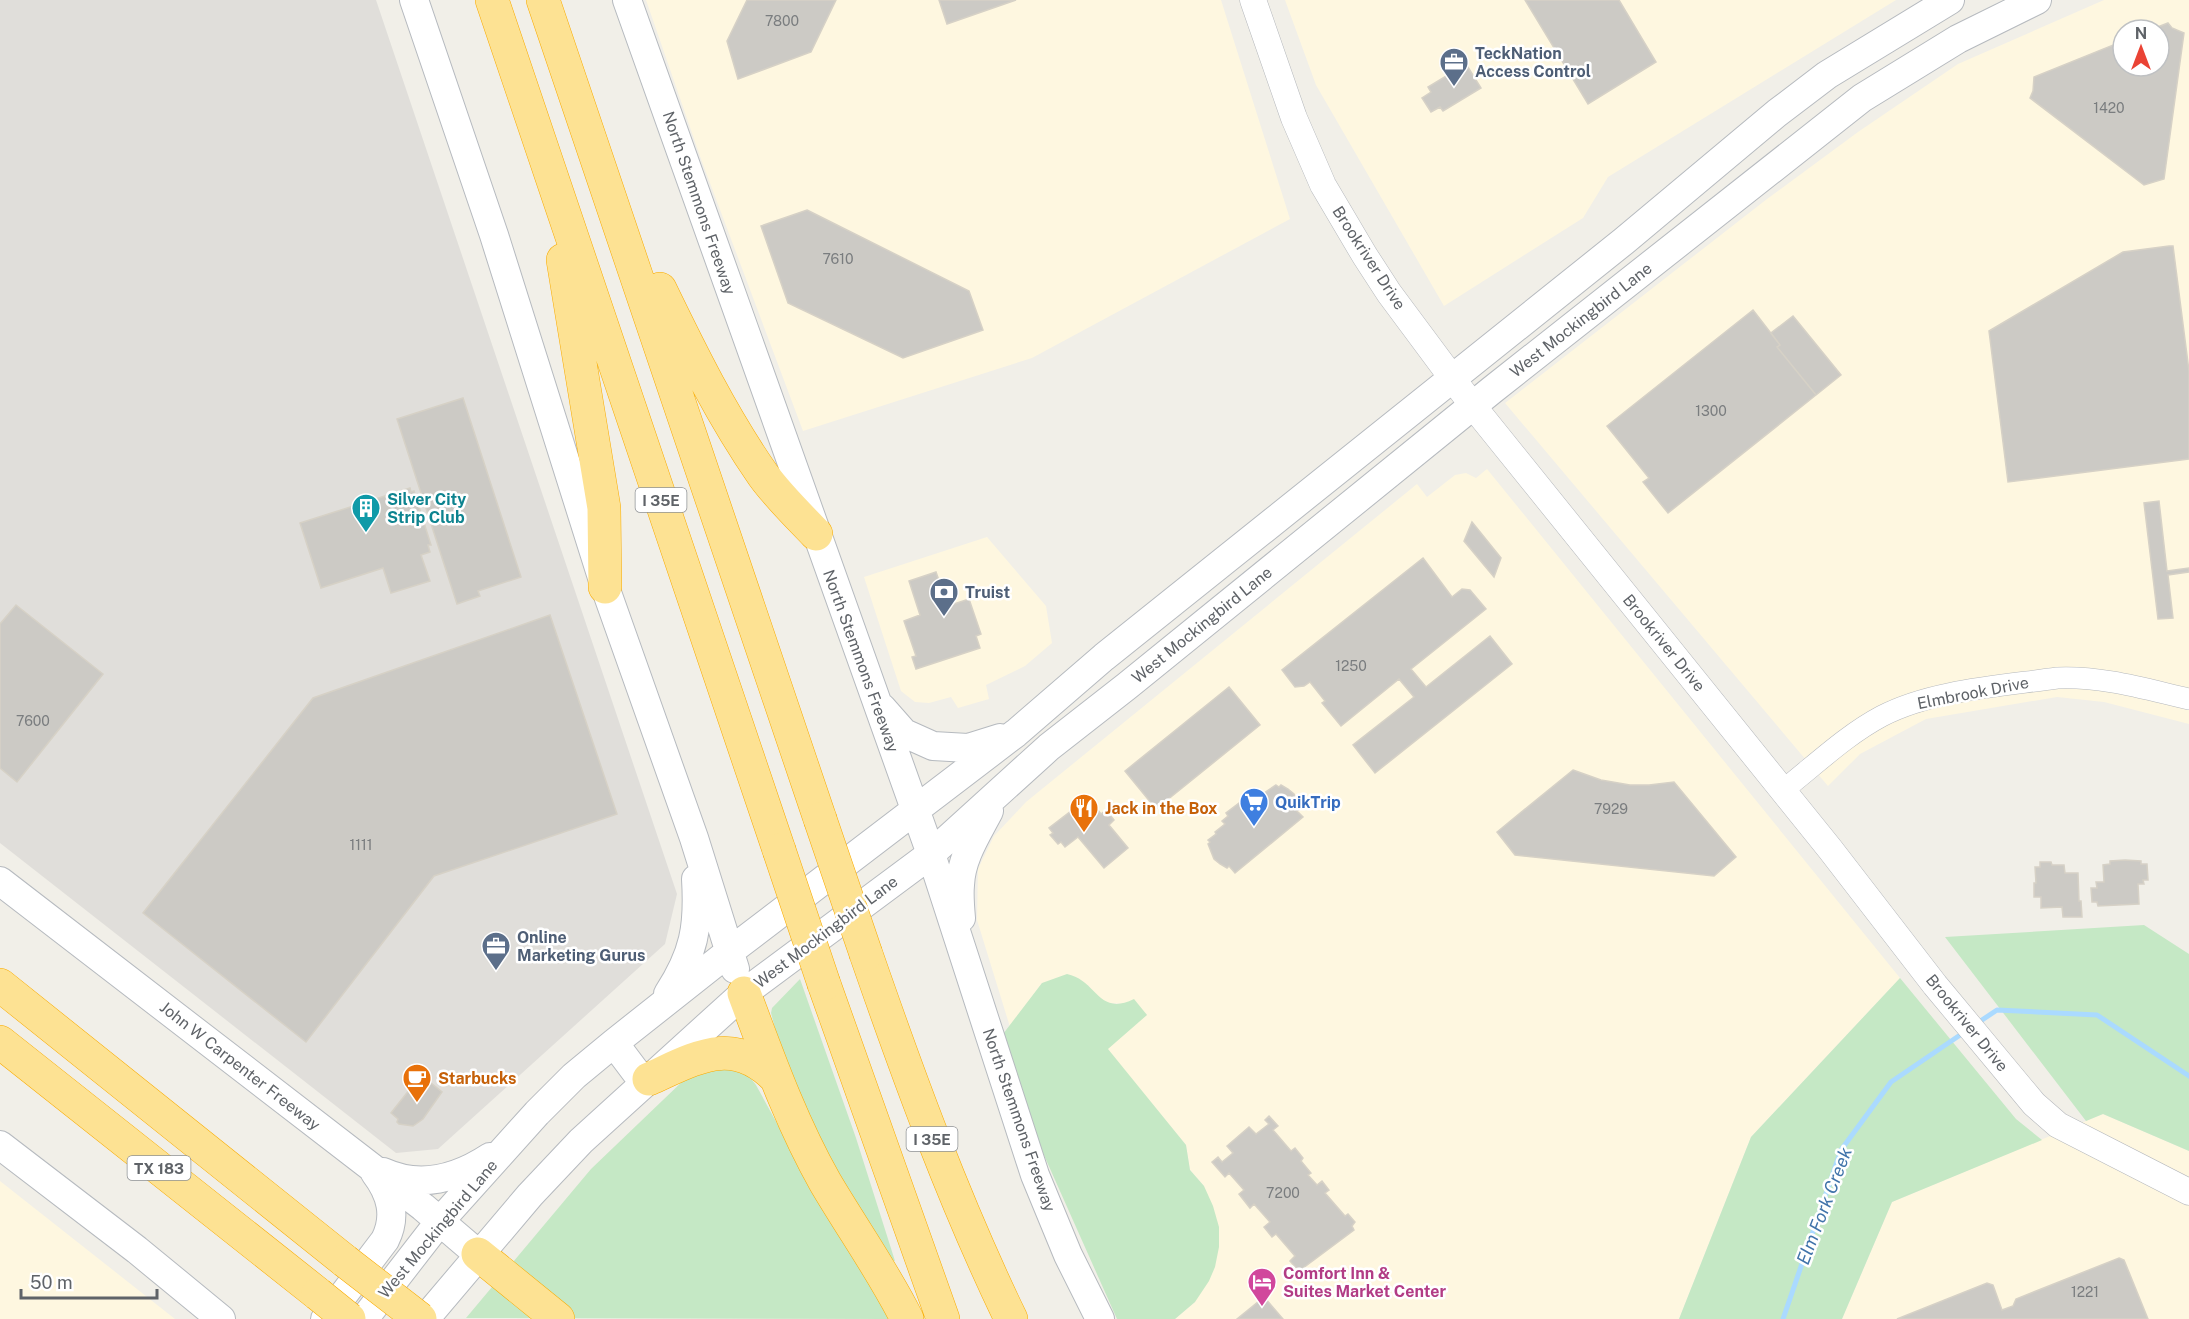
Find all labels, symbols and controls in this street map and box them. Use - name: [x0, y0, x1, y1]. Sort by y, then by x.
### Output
- house number: 7800: [765, 13, 799, 29]
- north arrow: [2111, 18, 2171, 78]
- text: N: [2135, 24, 2147, 43]
- place label: TeckNation Access Control: [1475, 44, 1591, 81]
- office icon: TeckNation Access Control: [1438, 46, 1470, 88]
- house number: 1420: [2093, 100, 2125, 116]
- street label: North Stemmons Freeway: [659, 109, 739, 298]
- street label: Brookriver Drive: [1328, 203, 1410, 313]
- house number: 7610: [822, 251, 854, 267]
- street label: West Mockingbird Lane: [1506, 259, 1656, 381]
- house number: 1300: [1695, 403, 1727, 419]
- road number: I 35E: [636, 488, 686, 512]
- place label: Silver City Strip Club: [387, 490, 466, 527]
- building icon: Silver City Strip Club: [350, 492, 382, 534]
- street label: West Mockingbird Lane: [1128, 563, 1276, 687]
- street label: North Stemmons Freeway: [819, 567, 903, 755]
- bank icon: Truist: [928, 576, 960, 618]
- place label: Truist: [965, 583, 1010, 602]
- street label: Brookriver Drive: [1619, 591, 1709, 695]
- house number: 1250: [1335, 658, 1367, 674]
- street label: Elmbrook Drive: [1916, 673, 2030, 713]
- house number: 7600: [16, 713, 50, 729]
- supermarket icon: QuikTrip: [1238, 786, 1270, 828]
- restaurant icon: Jack in the Box: [1068, 792, 1100, 834]
- place label: QuikTrip: [1275, 793, 1341, 812]
- place label: Jack in the Box: [1105, 799, 1218, 818]
- house number: 7929: [1594, 801, 1628, 817]
- house number: 1111: [350, 837, 372, 853]
- street label: West Mockingbird Lane: [750, 872, 902, 992]
- place label: Online Marketing Gurus: [517, 928, 646, 965]
- office icon: Online Marketing Gurus: [480, 930, 512, 972]
- street label: Brookriver Drive: [1922, 971, 2012, 1075]
- street label: John W Carpenter Freeway: [156, 998, 324, 1135]
- street label: North Stemmons Freeway: [979, 1026, 1059, 1215]
- cafe icon: Starbucks: [401, 1062, 433, 1104]
- place label: Starbucks: [438, 1069, 516, 1088]
- road number: I 35E: [906, 1127, 958, 1151]
- water label: Elm Fork Creek: [1792, 1144, 1856, 1268]
- road number: TX 183: [128, 1156, 190, 1180]
- street label: West Mockingbird Lane: [375, 1156, 501, 1302]
- house number: 7200: [1266, 1185, 1300, 1201]
- scale bar: [21, 1262, 158, 1300]
- place label: Comfort Inn & Suites Market Center: [1283, 1264, 1446, 1301]
- hotel icon: Comfort Inn & Suites Market Center: [1246, 1266, 1278, 1308]
- text: 50 m: [30, 1272, 73, 1293]
- house number: 1221: [2071, 1284, 2099, 1300]

